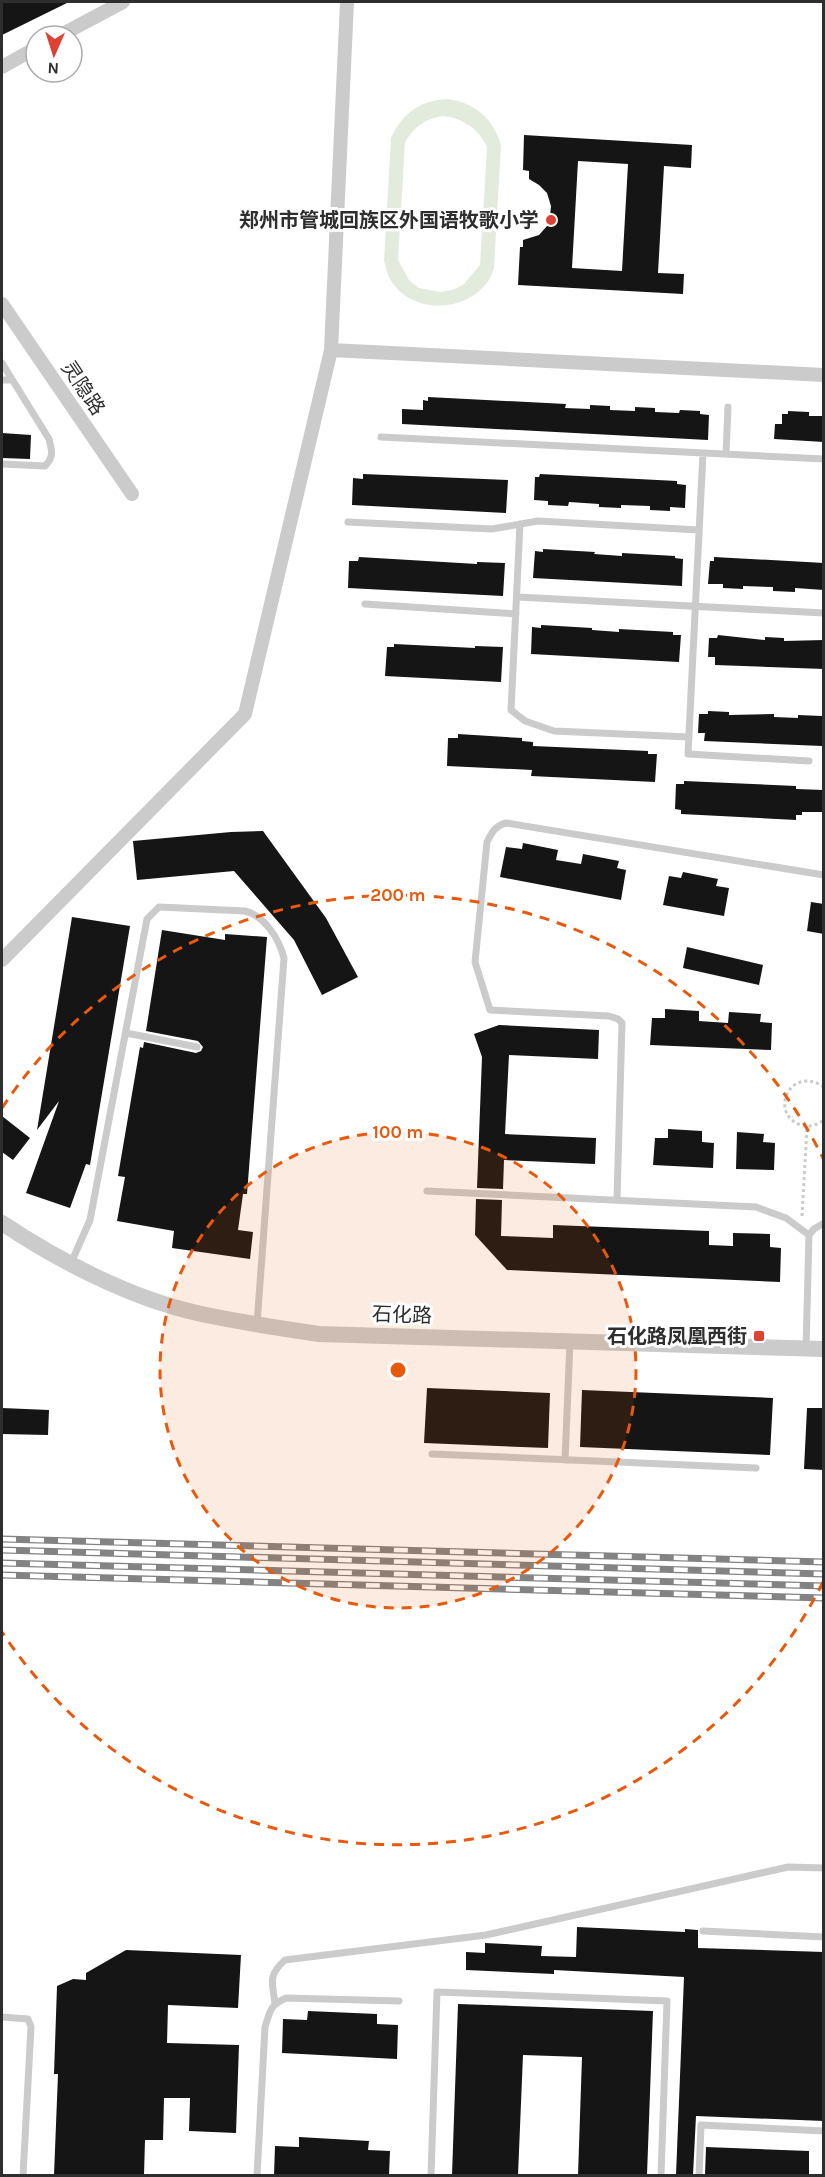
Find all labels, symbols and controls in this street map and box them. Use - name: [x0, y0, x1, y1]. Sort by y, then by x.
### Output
- north arrow: [24, 24, 84, 84]
- text: N: [47, 59, 59, 78]
- place label: 郑州市管城回族区外国语牧歌小学: [239, 209, 539, 232]
- marker: 郑州市管城回族区外国语牧歌小学: [544, 213, 558, 227]
- street label: 灵隐路: [57, 357, 109, 419]
- text: 200 m: [370, 884, 426, 906]
- text: 100 m: [373, 1121, 423, 1143]
- street label: 石化路: [372, 1302, 432, 1328]
- place label: 石化路凤凰西街: [607, 1325, 747, 1348]
- marker: 石化路凤凰西街: [752, 1329, 766, 1343]
- centre of rings: [388, 1360, 408, 1380]

